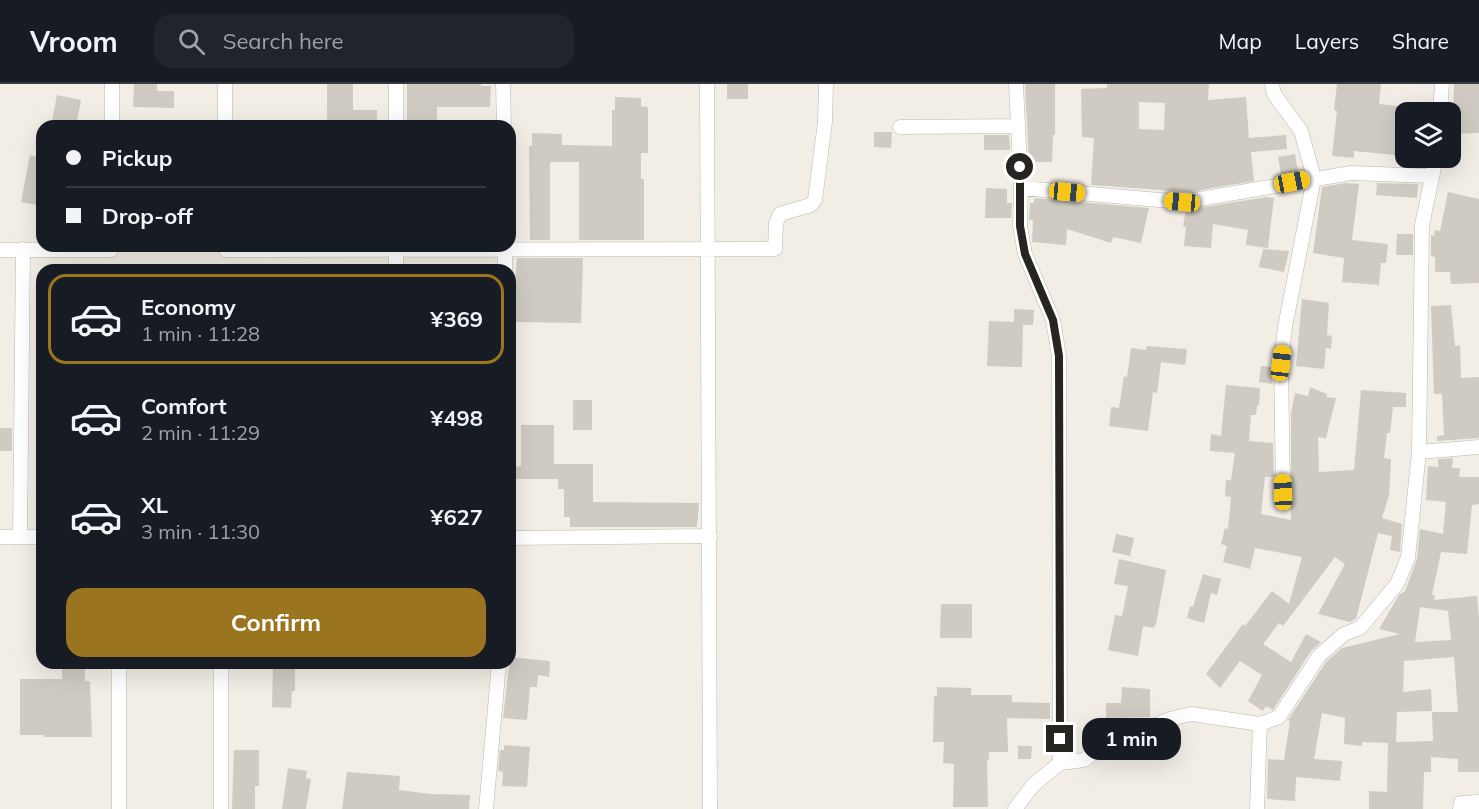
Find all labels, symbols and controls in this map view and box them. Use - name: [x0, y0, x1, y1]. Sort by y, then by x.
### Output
- search box: [154, 14, 574, 68]
- text: Vroom: [30, 24, 118, 59]
- icon: search: [175, 25, 208, 58]
- text: Search here: [223, 27, 344, 55]
- text: Map: [1219, 28, 1262, 54]
- text: Layers: [1295, 28, 1359, 54]
- text: Share: [1392, 28, 1449, 54]
- map controls: [1395, 102, 1461, 168]
- button: layers: [1395, 102, 1461, 168]
- text: Pickup: [102, 144, 172, 172]
- route start: [1006, 153, 1033, 180]
- car: [1273, 170, 1311, 194]
- car: [1048, 181, 1086, 203]
- car: [1163, 191, 1201, 213]
- text: Drop-off: [102, 202, 193, 230]
- icon: car: [69, 292, 123, 346]
- text: Economy: [141, 293, 236, 321]
- text: ¥369: [430, 305, 483, 333]
- text: 1 min · 11:28: [141, 321, 260, 346]
- car: [1270, 344, 1292, 382]
- icon: car: [69, 391, 123, 445]
- text: Comfort: [141, 392, 227, 420]
- text: ¥498: [430, 404, 483, 432]
- text: 2 min · 11:29: [141, 420, 260, 445]
- car: [1273, 474, 1293, 510]
- icon: car: [69, 490, 123, 544]
- text: XL: [141, 491, 168, 519]
- text: ¥627: [430, 503, 483, 531]
- text: 3 min · 11:30: [141, 519, 260, 544]
- button: Confirm: [66, 588, 486, 657]
- callout: 1 min: [1081, 718, 1180, 760]
- route end: [1046, 725, 1073, 752]
- text: 1 min: [1105, 726, 1158, 751]

